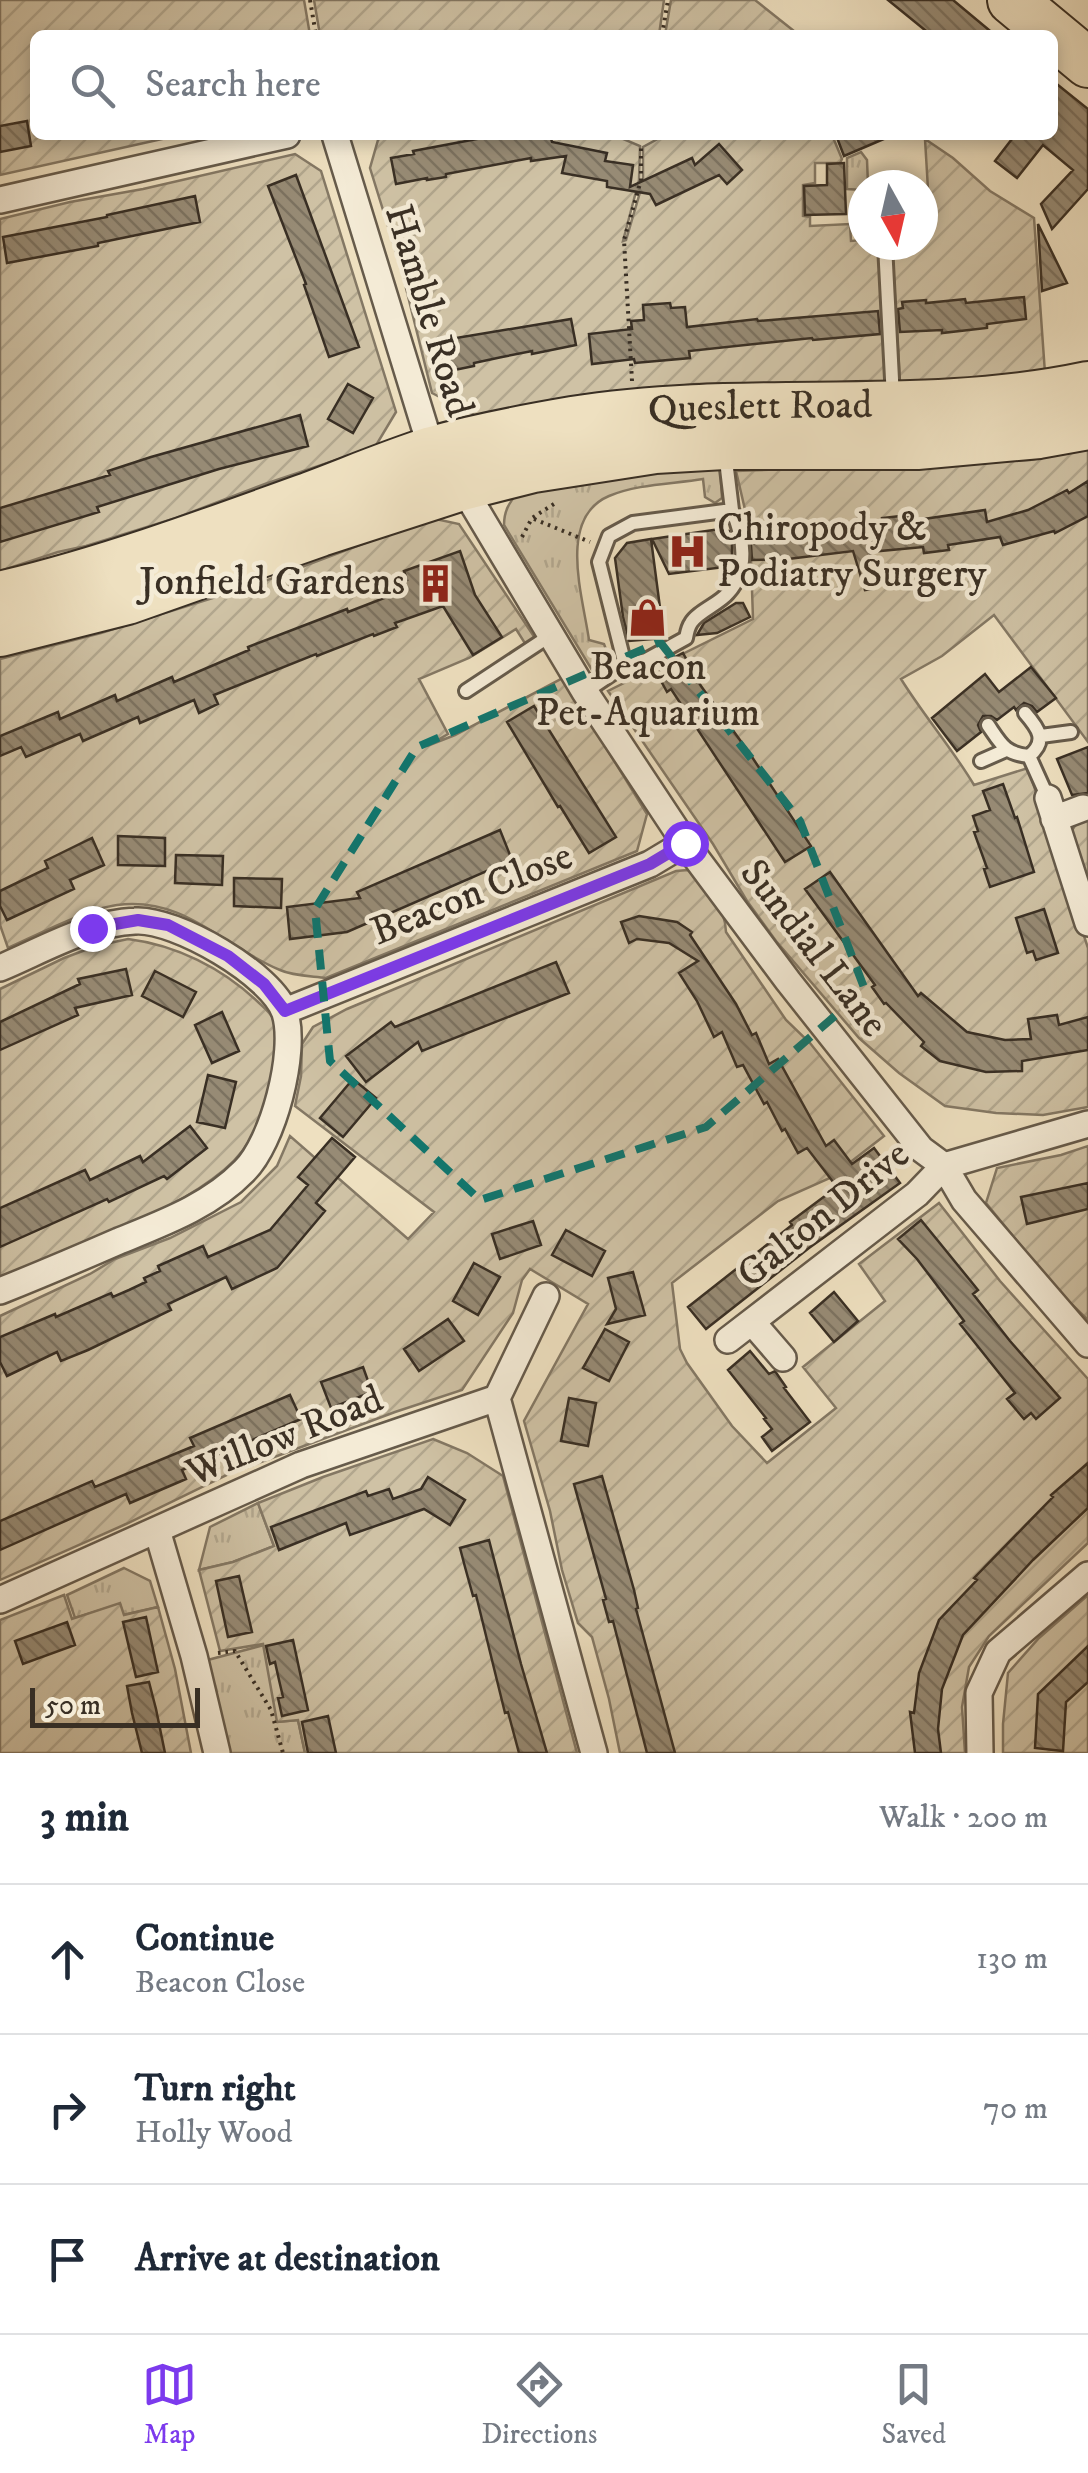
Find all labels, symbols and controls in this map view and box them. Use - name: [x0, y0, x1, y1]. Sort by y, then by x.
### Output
- search box: [30, 30, 1058, 140]
- icon: search: [65, 58, 120, 113]
- text: Search here: [145, 61, 321, 109]
- north arrow: [848, 170, 938, 260]
- street label: Hamble Road: [372, 199, 484, 423]
- street label: Queslett Road: [646, 381, 873, 437]
- place label: Chiropody & Podiatry Surgery: [717, 504, 988, 600]
- hospital icon: Chiropody & Podiatry Surgery: [666, 531, 708, 573]
- place label: Jonfield Gardens: [135, 558, 405, 608]
- building icon: Jonfield Gardens: [414, 562, 456, 604]
- shop icon: Beacon Pet-Aquarium: [627, 597, 669, 639]
- place label: Beacon Pet-Aquarium: [536, 643, 760, 739]
- route start: [663, 821, 709, 867]
- street label: Beacon Close: [364, 832, 580, 958]
- street label: Sundial Lane: [728, 850, 898, 1048]
- route end: [70, 906, 116, 952]
- street label: Galton Drive: [728, 1130, 920, 1300]
- street label: Willow Road: [179, 1375, 390, 1499]
- scale bar: [30, 1683, 200, 1728]
- text: 50 m: [45, 1688, 101, 1723]
- text: 3 min: [40, 1792, 129, 1844]
- text: Walk · 200 m: [879, 1798, 1048, 1838]
- text: Continue: [135, 1915, 274, 1963]
- icon: ahead: [40, 1932, 95, 1987]
- text: 130 m: [976, 1939, 1048, 1979]
- text: Beacon Close: [135, 1963, 305, 2003]
- text: Turn right: [135, 2065, 296, 2113]
- icon: right: [40, 2082, 95, 2137]
- text: 70 m: [983, 2089, 1048, 2129]
- text: Holly Wood: [135, 2113, 293, 2153]
- icon: arrive: [40, 2232, 95, 2287]
- text: Arrive at destination: [135, 2235, 440, 2283]
- tab: Map: [142, 2357, 197, 2452]
- tab: Directions: [481, 2357, 597, 2452]
- tab: Saved: [882, 2357, 946, 2452]

